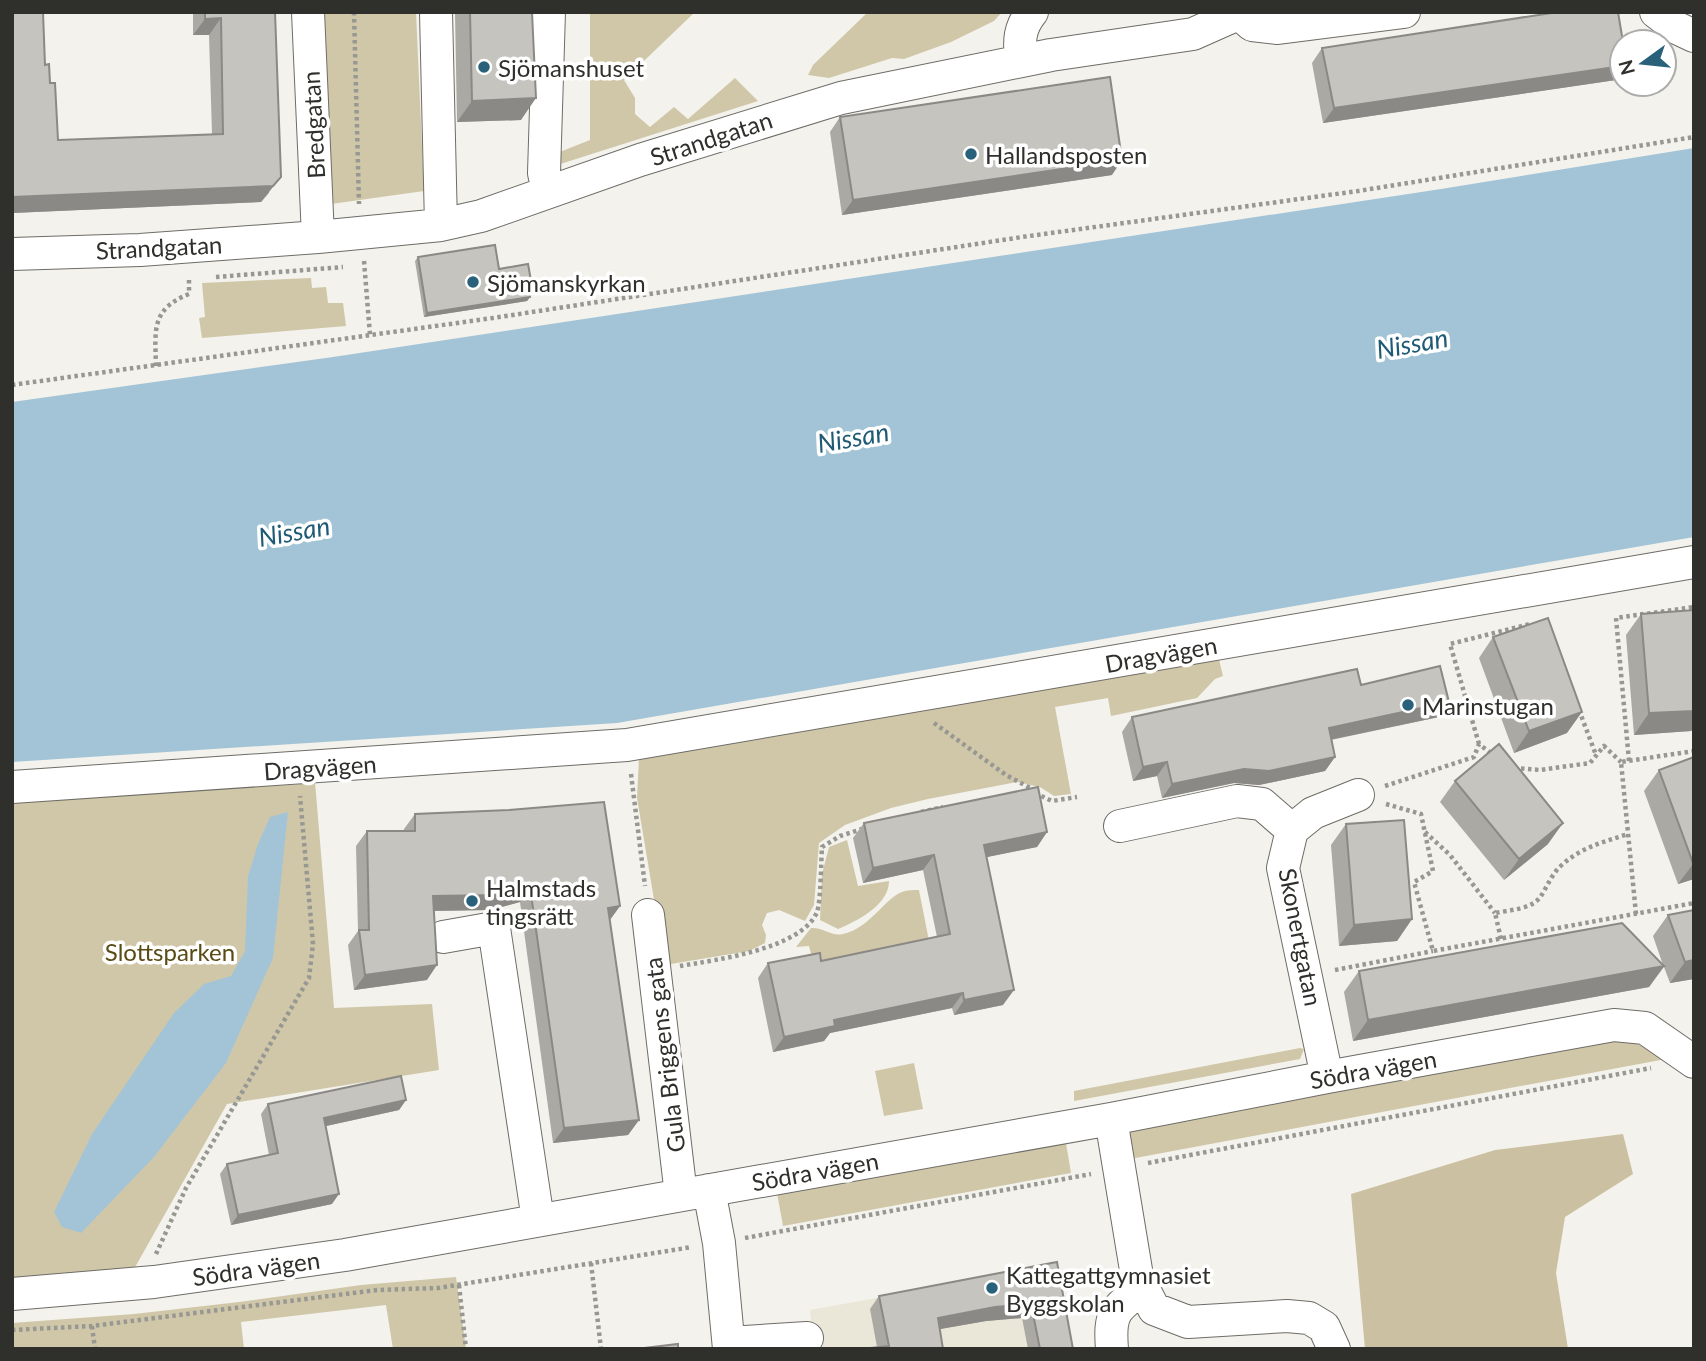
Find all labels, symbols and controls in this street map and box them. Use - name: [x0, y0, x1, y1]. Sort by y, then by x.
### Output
- north arrow: [1608, 28, 1678, 98]
- place label: Sjömanshuset: [498, 53, 644, 82]
- text: N: [1613, 57, 1639, 78]
- marker: Sjömanshuset: [476, 59, 492, 75]
- street label: Bredgatan: [296, 70, 330, 180]
- street label: Strandgatan: [646, 105, 776, 171]
- place label: Hallandsposten: [985, 140, 1147, 169]
- marker: Hallandsposten: [963, 146, 979, 162]
- street label: Strandgatan: [95, 229, 223, 265]
- place label: Sjömanskyrkan: [487, 268, 646, 297]
- marker: Sjömanskyrkan: [465, 274, 481, 290]
- water label: Nissan: [1374, 321, 1450, 365]
- water label: Nissan: [815, 415, 891, 459]
- water label: Nissan: [256, 509, 332, 553]
- street label: Dragvägen: [1103, 630, 1219, 678]
- place label: Marinstugan: [1422, 691, 1554, 720]
- marker: Marinstugan: [1400, 697, 1416, 713]
- street label: Dragvägen: [262, 749, 378, 785]
- street label: Skonertgatan: [1273, 866, 1329, 1008]
- place label: Halmstads tingsrätt: [486, 873, 596, 930]
- marker: Halmstads tingsrätt: [464, 893, 480, 909]
- park label: Slottsparken: [105, 937, 235, 966]
- street label: Gula Briggens gata: [638, 956, 690, 1154]
- street label: Södra vägen: [1307, 1044, 1439, 1094]
- street label: Södra vägen: [749, 1146, 881, 1196]
- street label: Södra vägen: [190, 1245, 322, 1291]
- place label: Kattegattgymnasiet Byggskolan: [1006, 1260, 1211, 1317]
- marker: Kattegattgymnasiet Byggskolan: [984, 1280, 1000, 1296]

